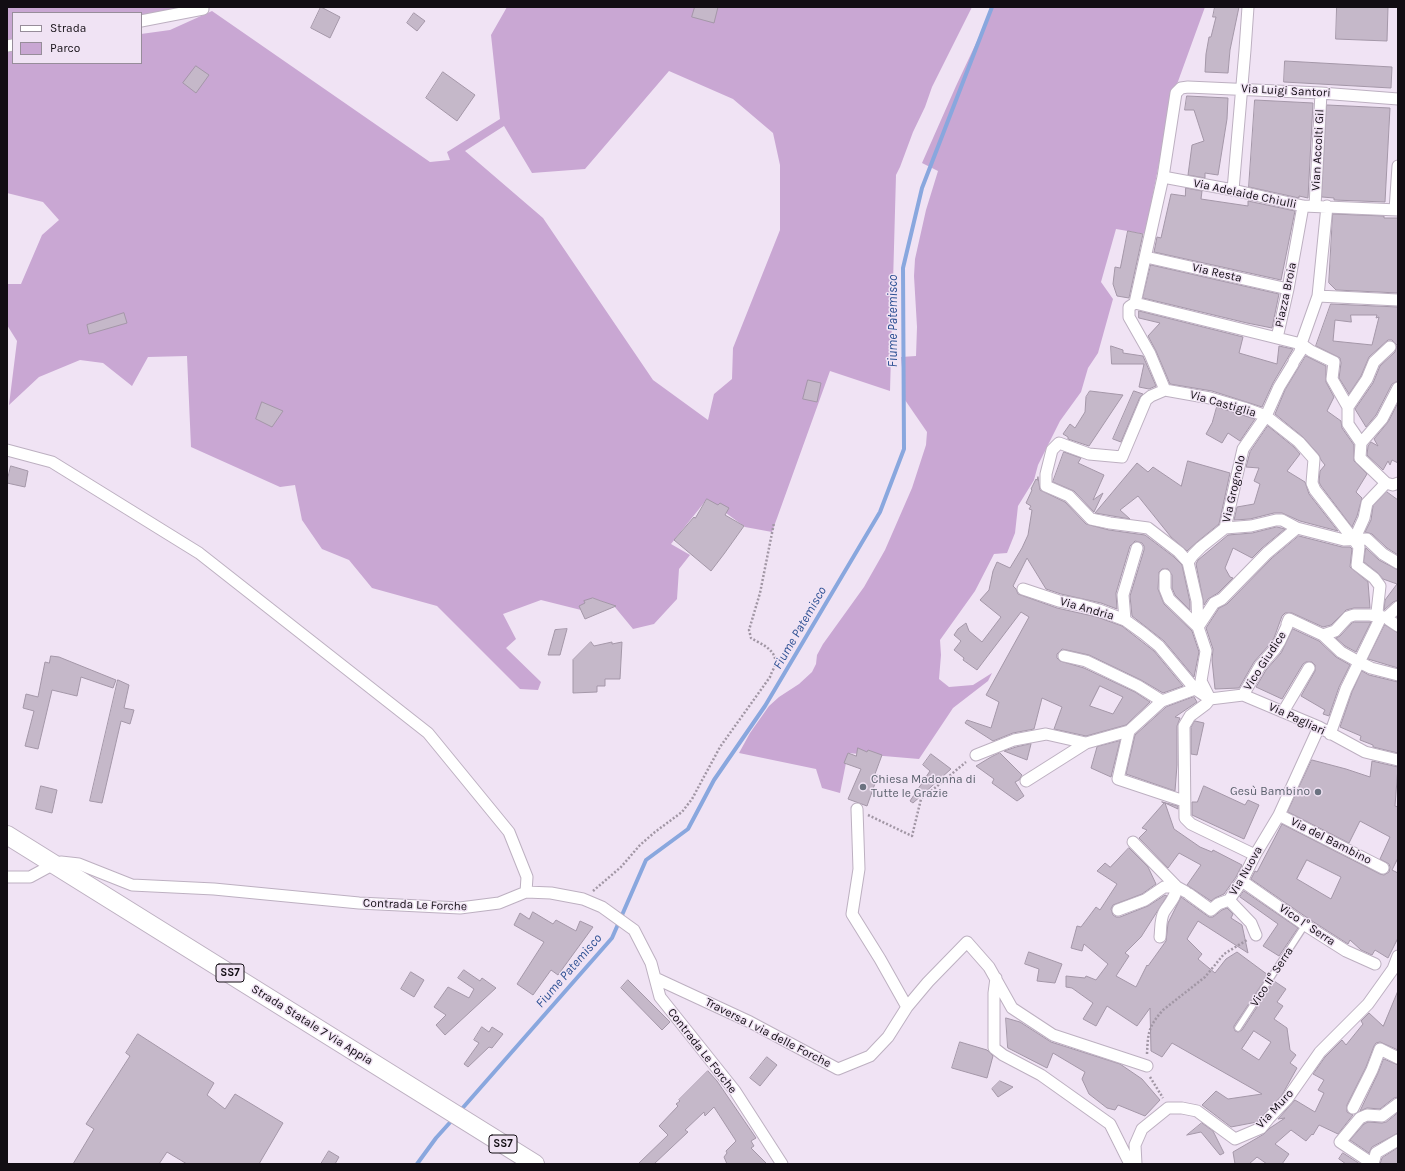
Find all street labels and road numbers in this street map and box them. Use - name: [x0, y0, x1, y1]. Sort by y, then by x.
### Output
- street label: Via Luigi Santori: [1241, 81, 1331, 101]
- street label: Vian Accolti Gil: [1309, 109, 1327, 191]
- street label: Via Adelaide Chiulli: [1192, 176, 1298, 212]
- street label: Via Resta: [1191, 260, 1243, 286]
- street label: Piazza Broia: [1272, 261, 1300, 329]
- street label: Via Castiglia: [1188, 388, 1258, 420]
- street label: Via Grognolo: [1219, 454, 1249, 524]
- street label: Via Andria: [1058, 594, 1116, 624]
- street label: Vico Giudice: [1241, 629, 1289, 693]
- street label: Via Pagliari: [1266, 700, 1328, 738]
- street label: Via del Bambino: [1288, 814, 1374, 868]
- street label: Via Nuova: [1226, 844, 1266, 898]
- street label: Contrada Le Forche: [363, 896, 467, 914]
- street label: Vico I° Serra: [1276, 901, 1338, 949]
- street label: Vico II° Serra: [1247, 944, 1297, 1010]
- road number: SS7: [216, 964, 244, 982]
- street label: Strada Statale 7 Via Appia: [249, 982, 375, 1068]
- street label: Traversa I via delle Forche: [703, 995, 833, 1071]
- street label: Contrada Le Forche: [664, 1005, 740, 1097]
- street label: Via Muro: [1253, 1086, 1297, 1132]
- road number: SS7: [489, 1135, 517, 1153]

